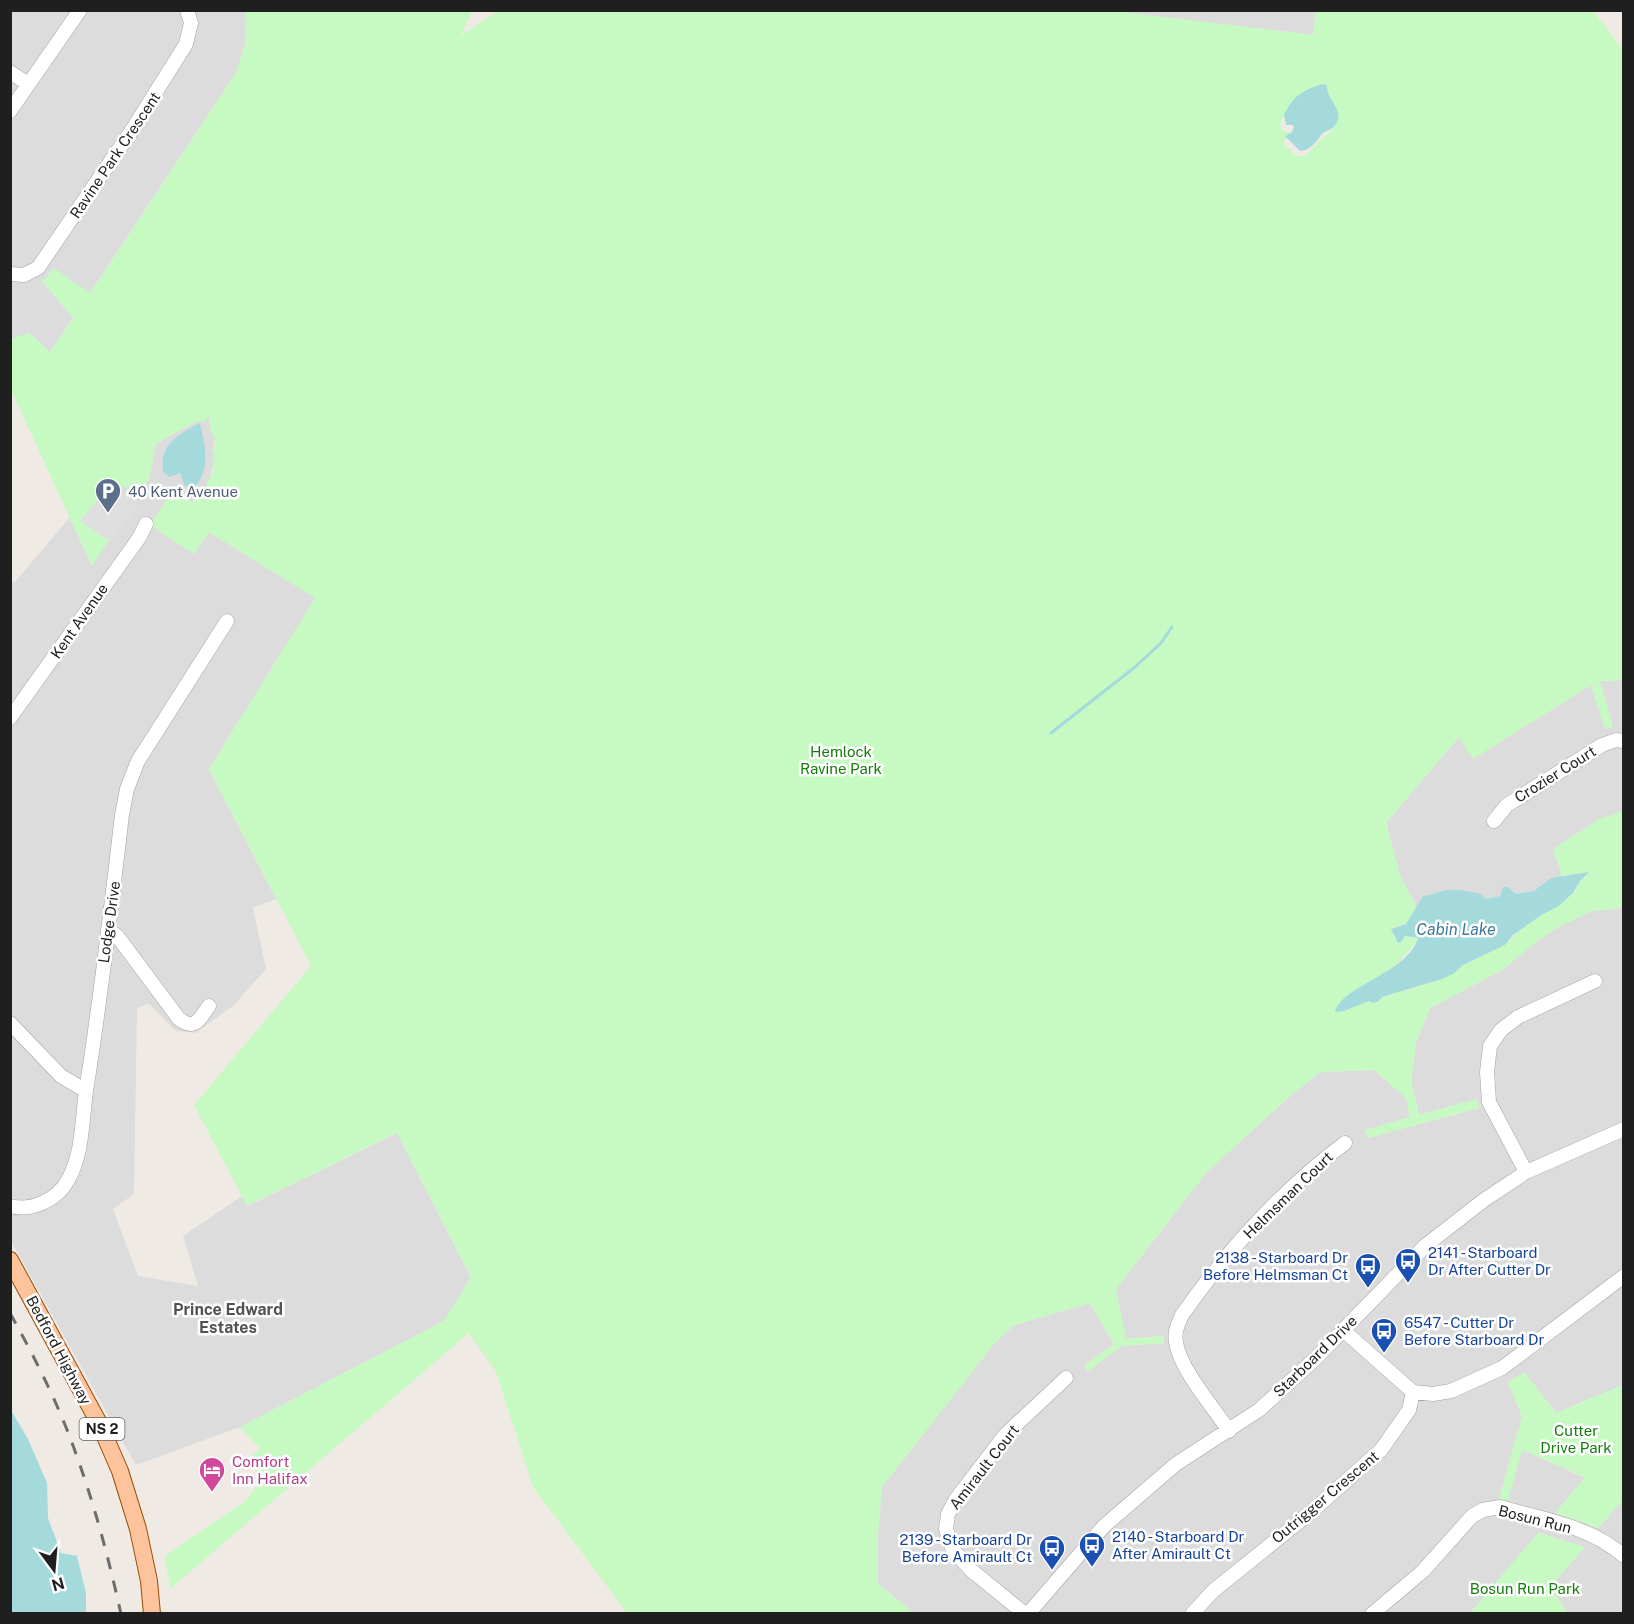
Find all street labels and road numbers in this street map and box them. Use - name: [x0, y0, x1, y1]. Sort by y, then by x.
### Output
- street label: Ravine Park Crescent: [66, 89, 164, 221]
- street label: Kent Avenue: [47, 580, 111, 662]
- street label: Crozier Court: [1511, 742, 1599, 806]
- street label: Lodge Drive: [95, 880, 123, 964]
- street label: Helmsman Court: [1240, 1148, 1336, 1242]
- street label: Bedford Highway: [23, 1293, 95, 1407]
- street label: Starboard Drive: [1270, 1312, 1360, 1400]
- road number: NS 2: [80, 1418, 124, 1440]
- street label: Amirault Court: [946, 1421, 1022, 1513]
- street label: Outrigger Crescent: [1268, 1447, 1382, 1547]
- street label: Bosun Run: [1497, 1502, 1573, 1536]

